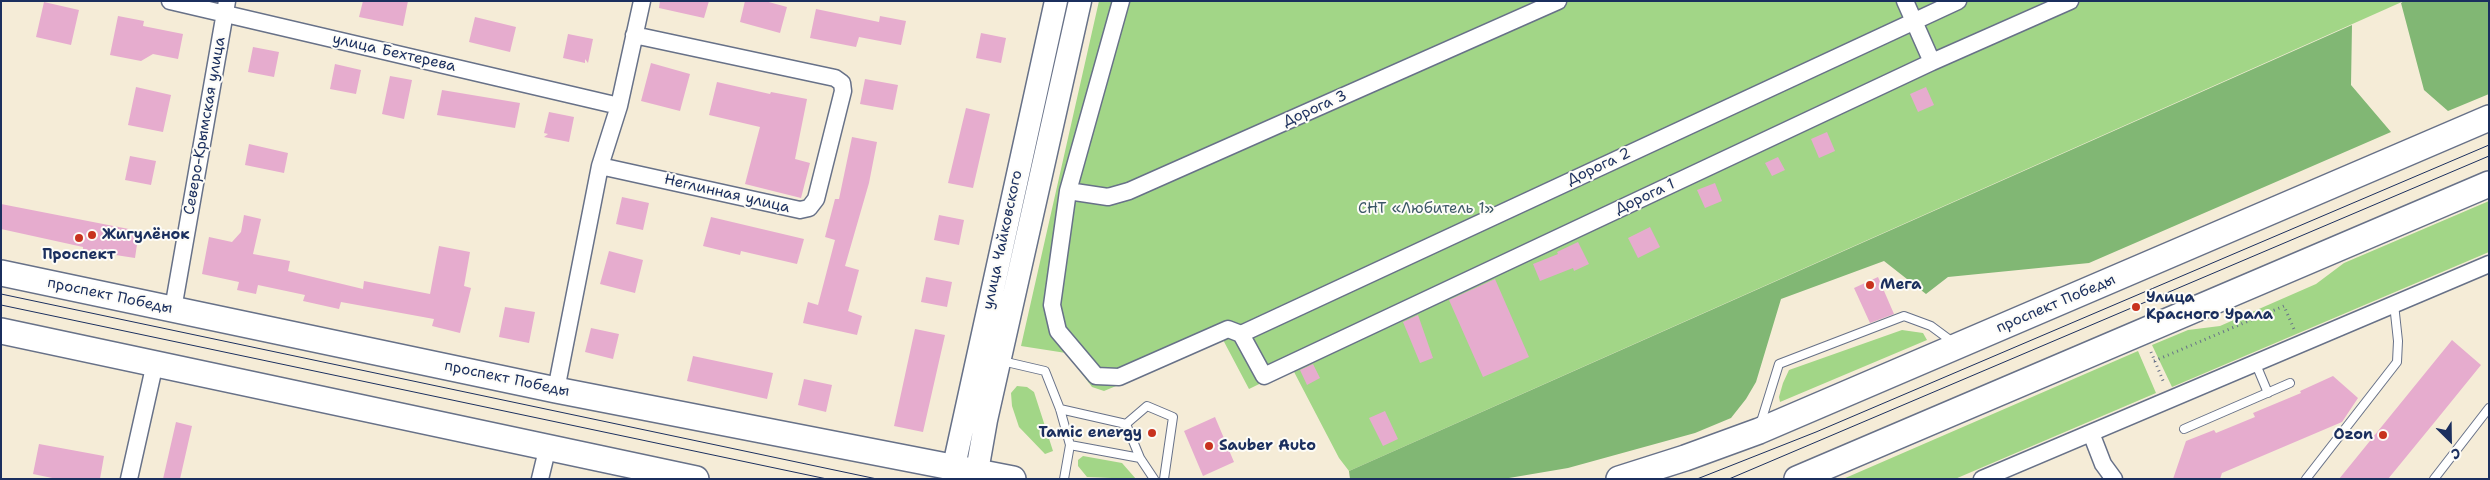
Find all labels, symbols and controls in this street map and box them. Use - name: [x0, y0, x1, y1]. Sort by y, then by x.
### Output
- street label: улица Бехтерева: [330, 30, 458, 76]
- street label: Северо-Крымская улица: [180, 36, 230, 216]
- street label: Дорога 3: [1280, 87, 1350, 131]
- street label: Дорога 2: [1564, 144, 1634, 190]
- street label: улица Чайковского: [979, 169, 1027, 311]
- street label: Неглинная улица: [662, 171, 792, 217]
- street label: Дорога 1: [1612, 175, 1678, 219]
- park label: СНТ «Любитель 1»: [1358, 200, 1494, 218]
- place label: Жигулёнок: [102, 226, 190, 244]
- marker: Жигулёнок: [86, 229, 98, 241]
- marker: Проспект: [73, 232, 85, 244]
- place label: Проспект: [42, 246, 116, 264]
- street label: проспект Победы: [1994, 271, 2118, 337]
- street label: проспект Победы: [46, 274, 174, 318]
- place label: Мега: [1880, 276, 1921, 294]
- marker: Мега: [1864, 279, 1876, 291]
- place label: Улица Красного Урала: [2146, 289, 2273, 324]
- marker: Улица Красного Урала: [2130, 301, 2142, 313]
- street label: проспект Победы: [443, 357, 571, 401]
- north arrow: [2425, 415, 2475, 465]
- place label: Tamic energy: [1039, 424, 1142, 442]
- place label: Ozon: [2333, 426, 2373, 444]
- marker: Tamic energy: [1146, 427, 1158, 439]
- marker: Ozon: [2377, 429, 2389, 441]
- place label: Sauber Auto: [1219, 437, 1316, 455]
- marker: Sauber Auto: [1203, 440, 1215, 452]
- text: С: [2448, 444, 2463, 464]

